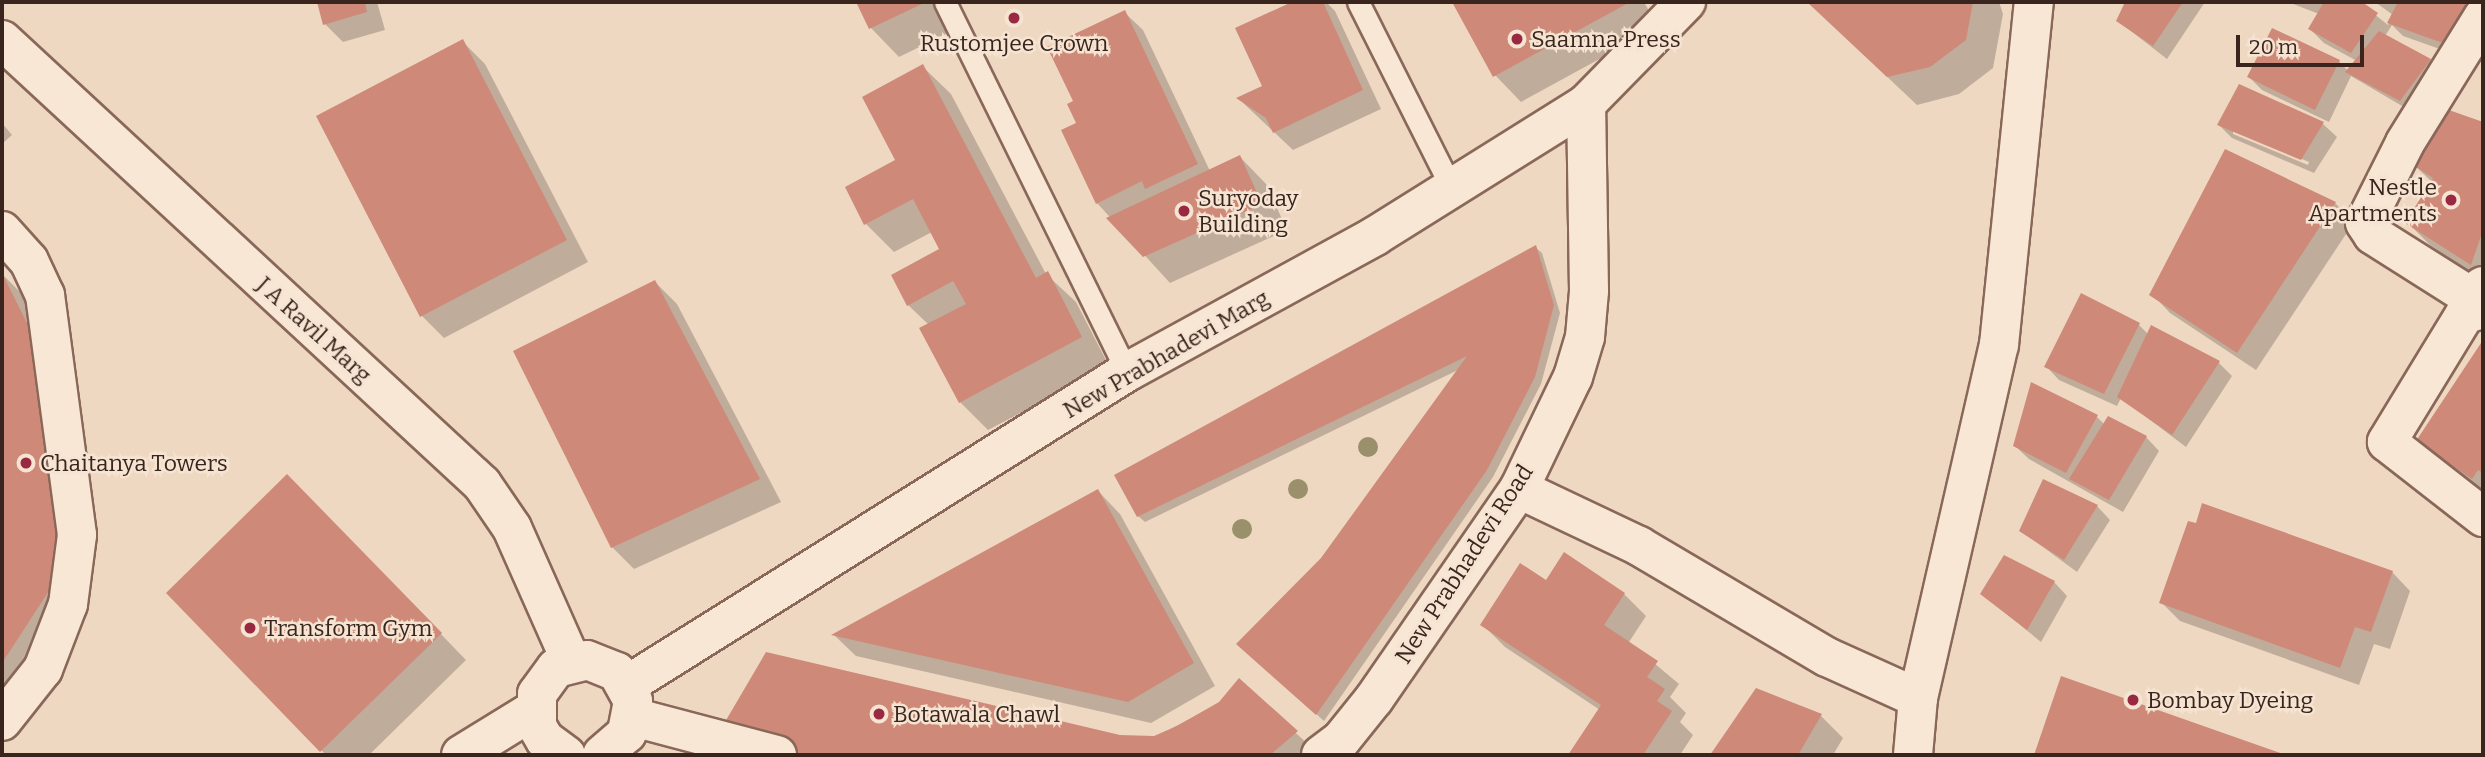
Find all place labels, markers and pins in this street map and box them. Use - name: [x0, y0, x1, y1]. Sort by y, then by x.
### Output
- marker: Rustomjee Crown: [1006, 10, 1022, 26]
- place label: Saamna Press: [1531, 25, 1681, 53]
- place label: Rustomjee Crown: [920, 29, 1108, 57]
- marker: Saamna Press: [1509, 31, 1525, 47]
- place label: Nestle Apartments: [2308, 173, 2437, 227]
- place label: Suryoday Building: [1198, 184, 1298, 238]
- marker: Nestle Apartments: [2443, 192, 2459, 208]
- marker: Suryoday Building: [1176, 203, 1192, 219]
- place label: Chaitanya Towers: [40, 449, 228, 477]
- marker: Chaitanya Towers: [18, 455, 34, 471]
- place label: Transform Gym: [264, 614, 432, 642]
- marker: Transform Gym: [242, 620, 258, 636]
- place label: Bombay Dyeing: [2147, 686, 2313, 714]
- marker: Bombay Dyeing: [2125, 692, 2141, 708]
- place label: Botawala Chawl: [893, 700, 1060, 728]
- marker: Botawala Chawl: [871, 706, 887, 722]

